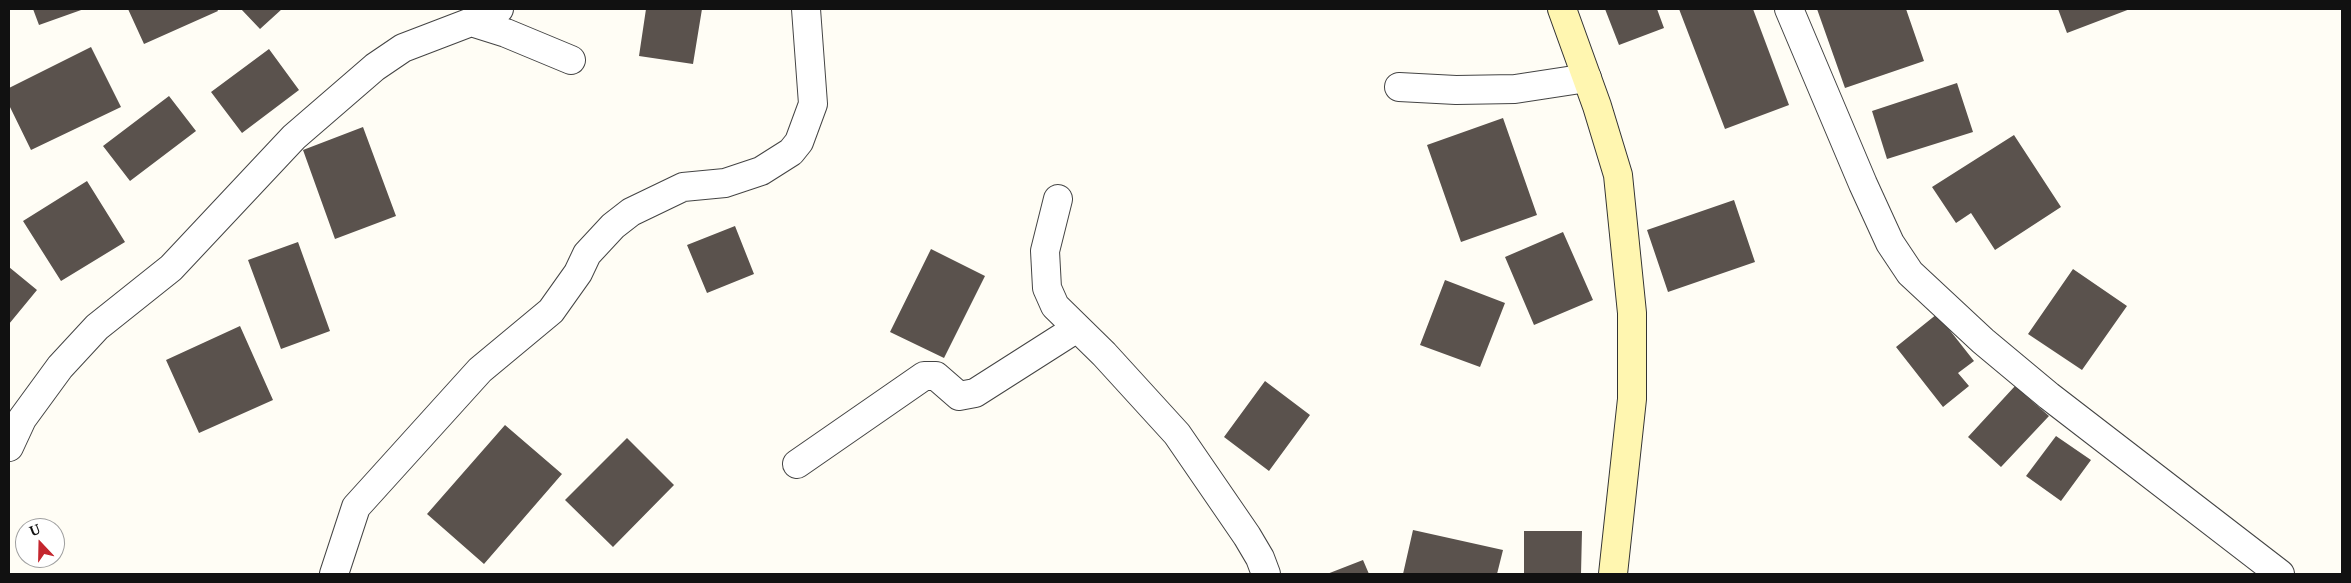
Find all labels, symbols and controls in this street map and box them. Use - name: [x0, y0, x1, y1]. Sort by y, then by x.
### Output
- north arrow: [15, 518, 65, 568]
- text: U: [27, 519, 43, 540]

